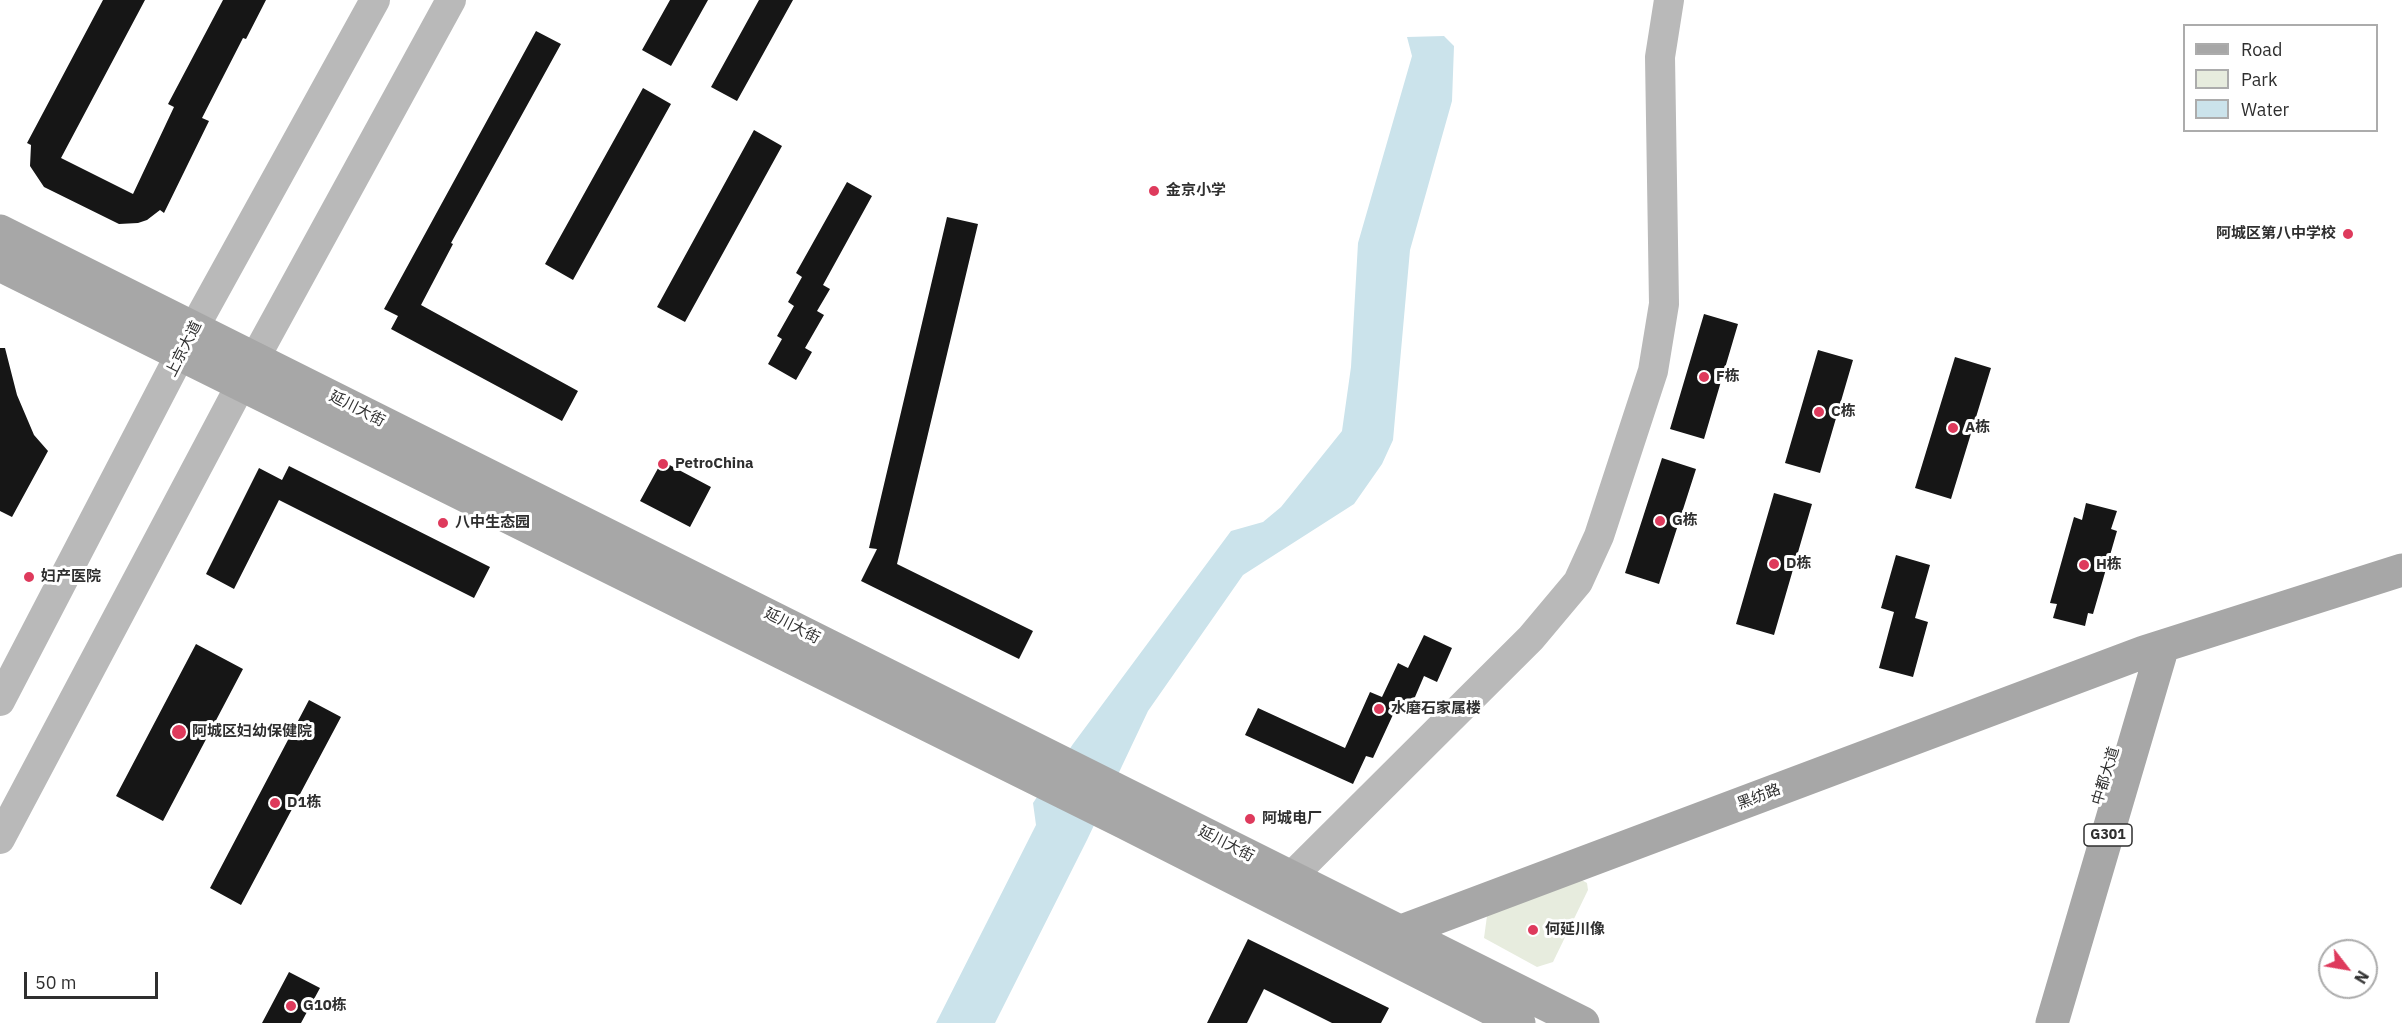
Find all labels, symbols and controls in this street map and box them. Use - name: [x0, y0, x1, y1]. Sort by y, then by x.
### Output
- legend: [2183, 24, 2378, 132]
- text: Road: [2241, 38, 2282, 61]
- text: Park: [2241, 68, 2277, 91]
- text: Water: [2241, 98, 2289, 121]
- place label: 金京小学: [1166, 182, 1226, 200]
- marker: 金京小学: [1147, 184, 1161, 198]
- place label: 阿城区第八中学校: [2216, 225, 2336, 243]
- marker: 阿城区第八中学校: [2341, 227, 2355, 241]
- street label: 上京大道: [162, 318, 206, 380]
- place label: F栋: [1716, 368, 1740, 386]
- marker: F栋: [1697, 370, 1711, 384]
- street label: 延川大街: [326, 387, 388, 431]
- place label: C栋: [1831, 403, 1856, 421]
- marker: C栋: [1812, 405, 1826, 419]
- place label: A栋: [1965, 419, 1990, 437]
- marker: A栋: [1946, 421, 1960, 435]
- place label: PetroChina: [675, 455, 754, 473]
- marker: PetroChina: [656, 457, 670, 471]
- place label: G栋: [1672, 512, 1698, 530]
- place label: 八中生态园: [455, 514, 530, 532]
- marker: G栋: [1653, 514, 1667, 528]
- marker: 八中生态园: [436, 516, 450, 530]
- place label: D栋: [1786, 555, 1811, 573]
- place label: H栋: [2096, 556, 2122, 574]
- marker: D栋: [1767, 557, 1781, 571]
- marker: H栋: [2077, 558, 2091, 572]
- place label: 妇产医院: [41, 568, 101, 586]
- marker: 妇产医院: [22, 570, 36, 584]
- street label: 延川大街: [761, 604, 823, 648]
- place label: 水磨石家属楼: [1391, 700, 1481, 718]
- marker: 水磨石家属楼: [1372, 702, 1386, 716]
- marker: 阿城区妇幼保健院: [170, 723, 188, 741]
- place label: 阿城区妇幼保健院: [192, 723, 312, 741]
- street label: 中都大道: [2089, 745, 2123, 807]
- street label: 黑纺路: [1735, 781, 1783, 813]
- place label: D1栋: [287, 794, 321, 812]
- marker: D1栋: [268, 796, 282, 810]
- place label: 阿城电厂: [1262, 810, 1322, 828]
- marker: 阿城电厂: [1243, 812, 1257, 826]
- street label: 延川大街: [1195, 822, 1257, 866]
- road number: G301: [2084, 824, 2132, 846]
- place label: 何延川像: [1545, 921, 1605, 939]
- marker: 何延川像: [1526, 923, 1540, 937]
- north arrow: [2318, 939, 2378, 999]
- scale bar: [27, 960, 160, 998]
- text: N: [2350, 967, 2373, 987]
- text: 50 m: [35, 971, 77, 994]
- place label: G10栋: [303, 997, 347, 1015]
- marker: G10栋: [284, 999, 298, 1013]

